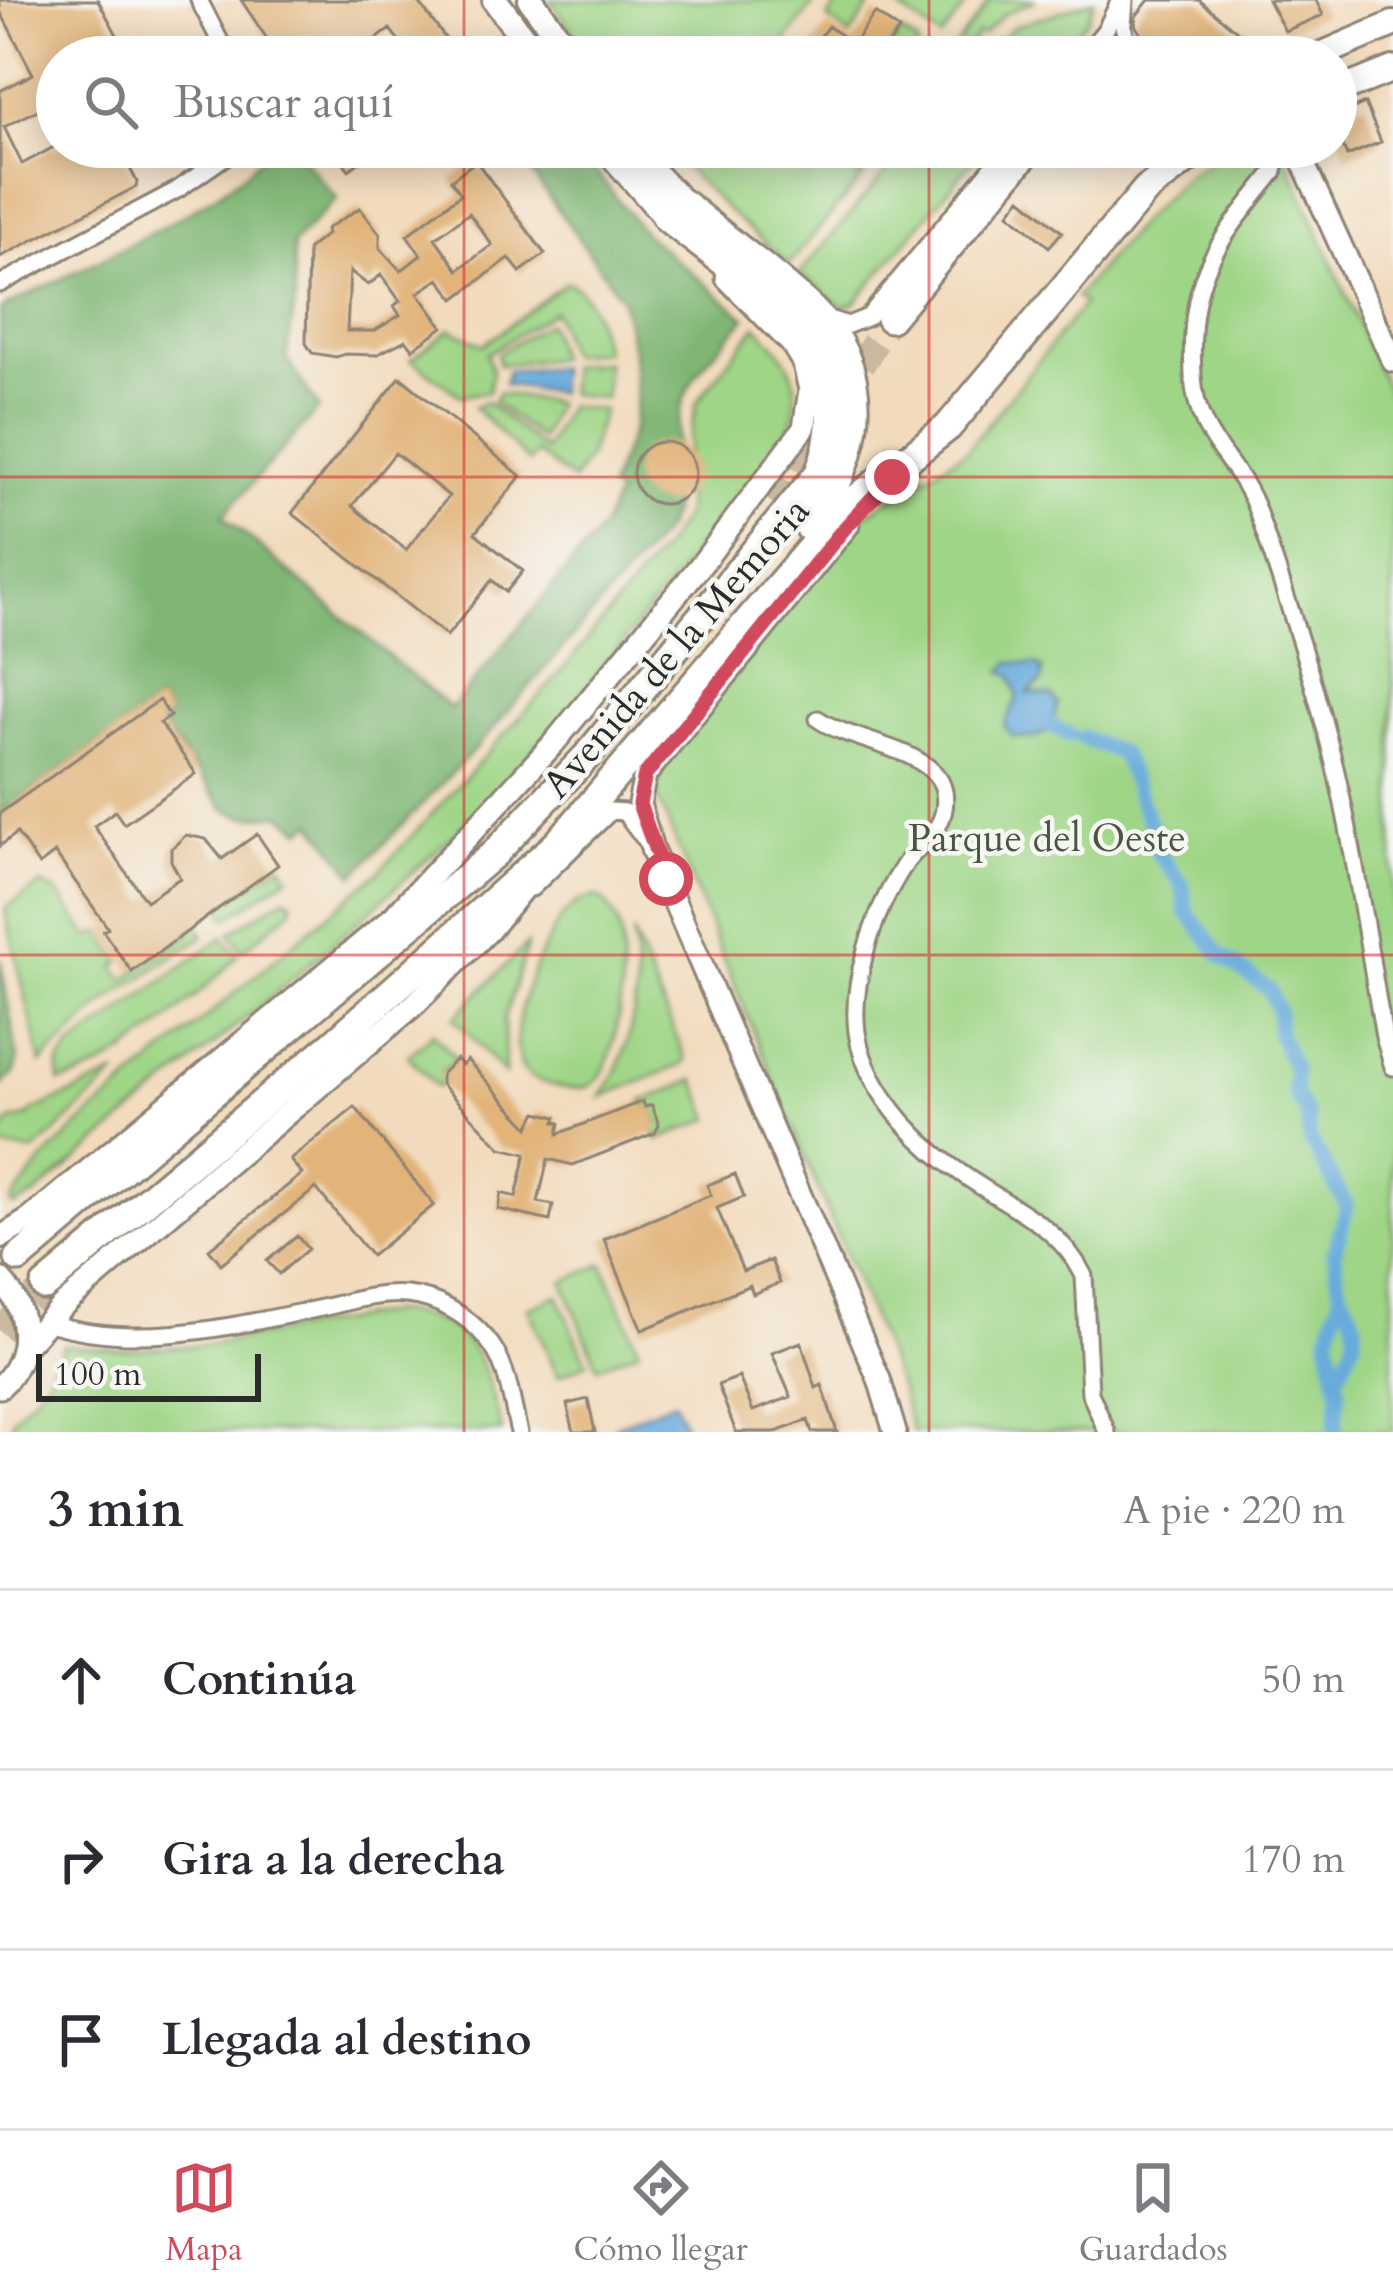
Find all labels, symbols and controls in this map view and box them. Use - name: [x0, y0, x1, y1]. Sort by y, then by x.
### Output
- search box: [36, 36, 1357, 168]
- icon: search: [78, 69, 144, 135]
- text: Buscar aquí: [174, 72, 394, 133]
- route end: [865, 450, 919, 504]
- street label: Avenida de la Memoria: [530, 486, 822, 810]
- park label: Parque del Oeste: [908, 812, 1186, 865]
- route start: [639, 852, 693, 906]
- scale bar: [36, 1348, 261, 1401]
- text: 100 m: [54, 1352, 141, 1397]
- text: 3 min: [48, 1475, 184, 1545]
- text: A pie · 220 m: [1123, 1484, 1345, 1537]
- icon: ahead: [48, 1647, 114, 1713]
- text: Continúa: [162, 1649, 356, 1710]
- text: 50 m: [1262, 1653, 1345, 1706]
- icon: right: [48, 1827, 114, 1893]
- text: Gira a la derecha: [162, 1829, 505, 1890]
- text: 170 m: [1242, 1833, 1345, 1886]
- icon: arrive: [48, 2007, 114, 2073]
- text: Llegada al destino: [162, 2009, 532, 2070]
- tab: Mapa: [165, 2155, 243, 2272]
- tab: Cómo llegar: [574, 2155, 748, 2272]
- tab: Guardados: [1079, 2155, 1228, 2272]

